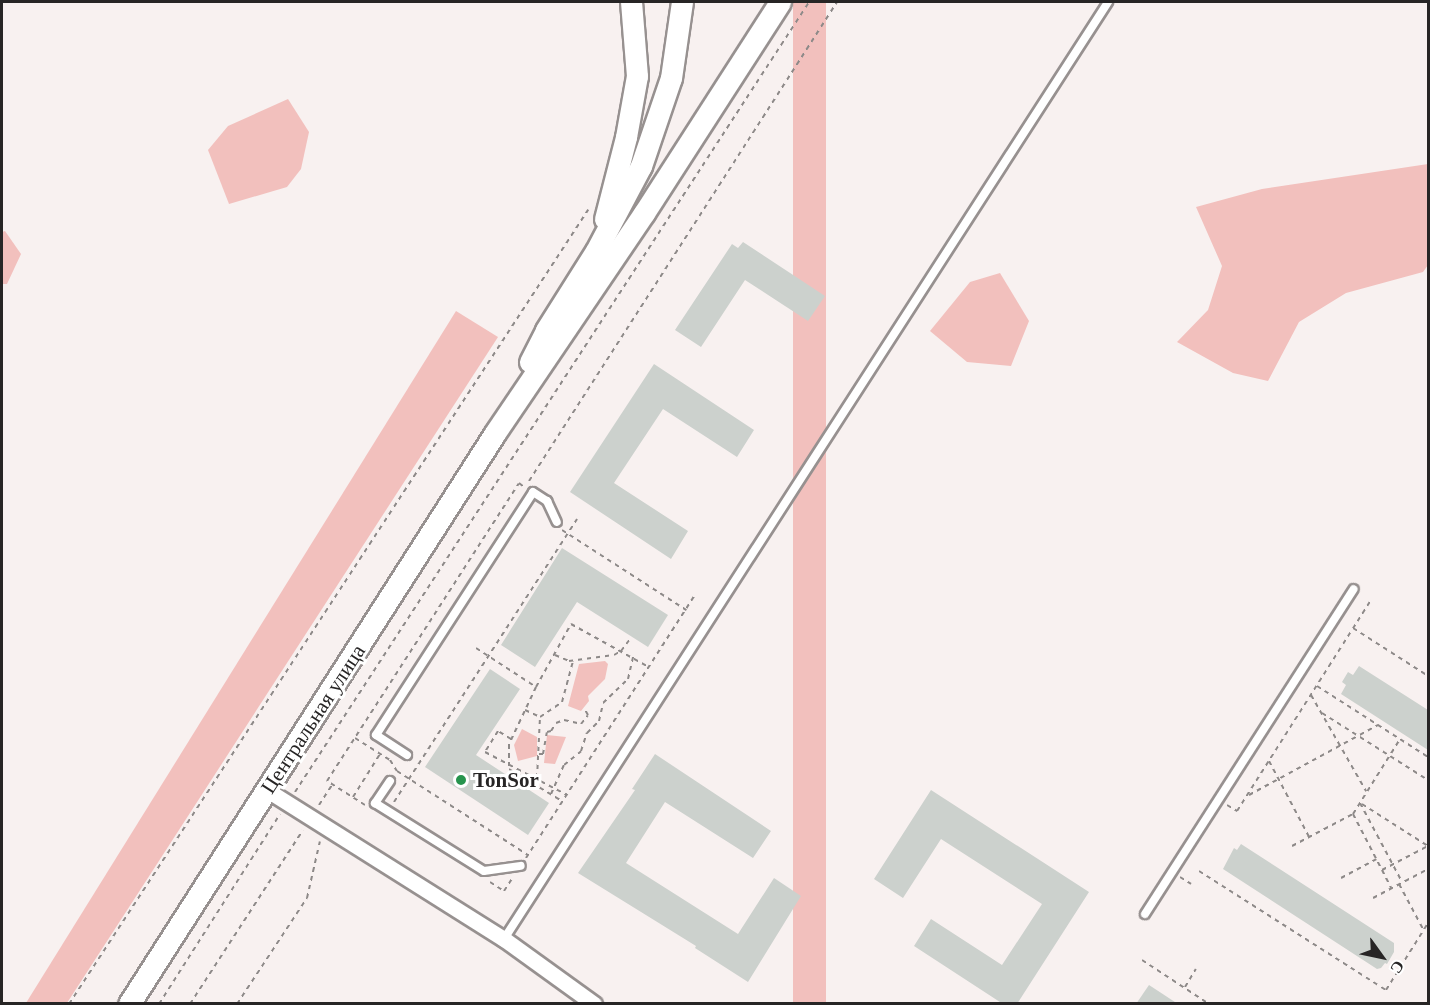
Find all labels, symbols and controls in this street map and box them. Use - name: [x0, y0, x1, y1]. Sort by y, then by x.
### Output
- street label: Центральная улица: [255, 640, 371, 798]
- place label: TonSor: [473, 767, 539, 793]
- marker: TonSor: [454, 773, 468, 787]
- north arrow: [1352, 927, 1412, 987]
- text: С: [1387, 958, 1408, 977]

